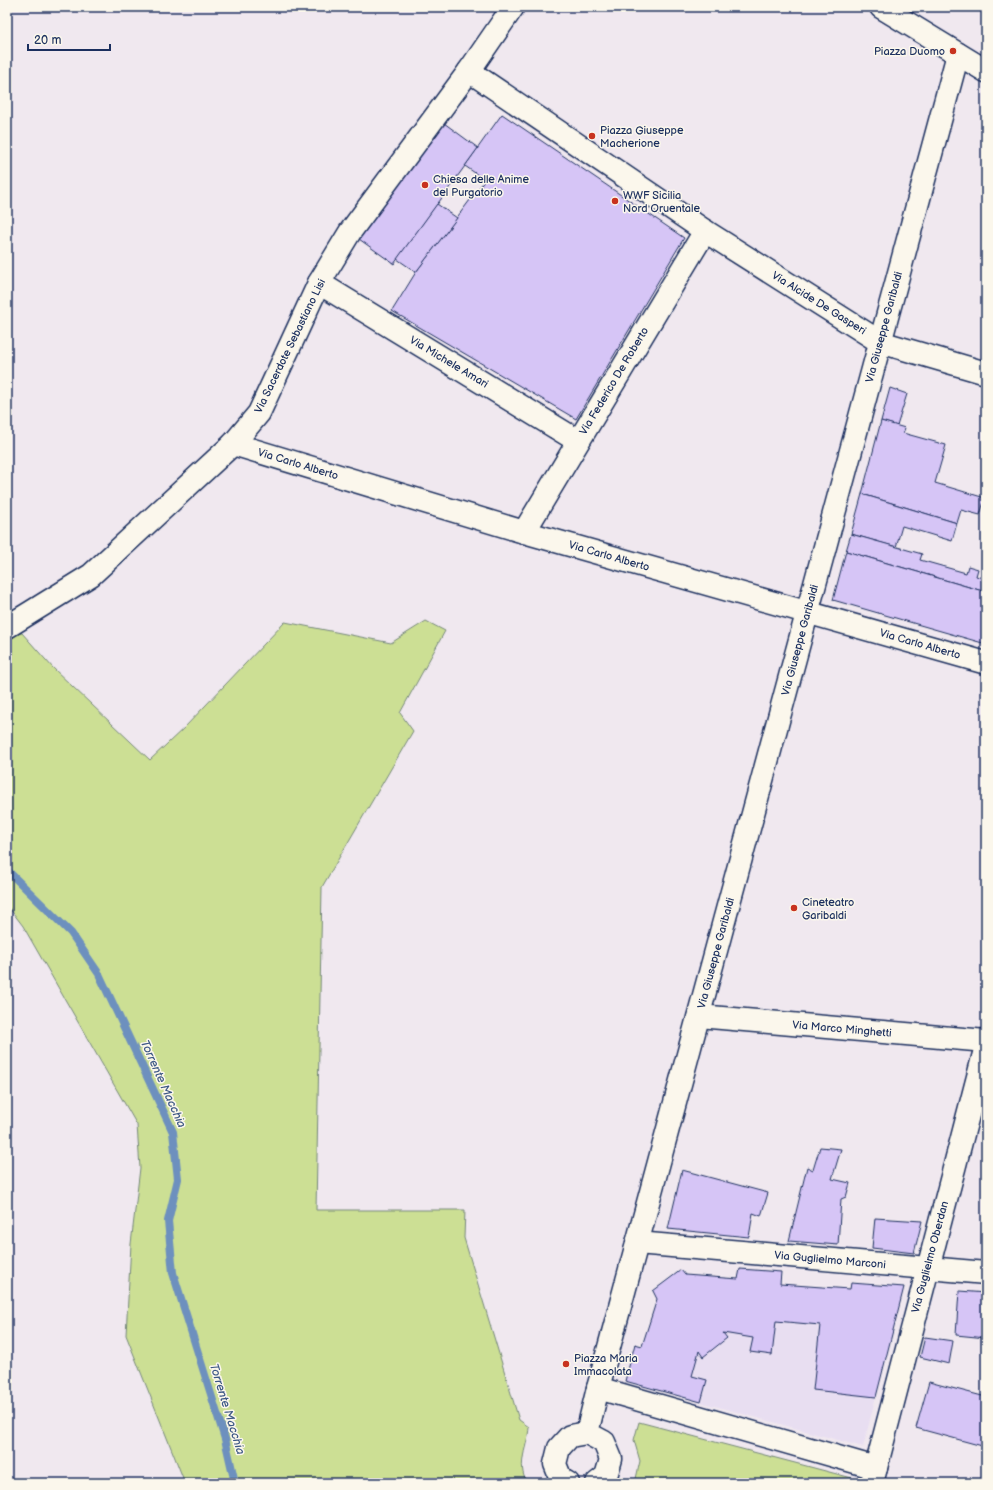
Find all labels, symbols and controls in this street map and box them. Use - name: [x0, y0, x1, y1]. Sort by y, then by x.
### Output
- scale bar: [28, 26, 110, 52]
- text: 20 m: [34, 33, 61, 48]
- place label: Piazza Duomo: [874, 45, 945, 58]
- marker: Piazza Duomo: [948, 46, 958, 56]
- place label: Piazza Giuseppe Macherione: [600, 124, 684, 150]
- marker: Piazza Giuseppe Macherione: [587, 131, 597, 141]
- place label: Chiesa delle Anime del Purgatorio: [433, 173, 529, 199]
- marker: Chiesa delle Anime del Purgatorio: [420, 180, 430, 190]
- place label: WWF Sicilia Nord Oruentale: [623, 189, 700, 215]
- marker: WWF Sicilia Nord Oruentale: [610, 196, 620, 206]
- street label: Via Alcide De Gasperi: [769, 269, 869, 337]
- street label: Via Giuseppe Garibaldi: [863, 270, 905, 384]
- street label: Via Sacerdote Sebastiano Lisi: [252, 277, 328, 415]
- street label: Via Federico De Roberto: [577, 325, 651, 437]
- street label: Via Michele Amari: [407, 333, 491, 391]
- street label: Via Carlo Alberto: [256, 446, 340, 482]
- street label: Via Carlo Alberto: [567, 538, 651, 574]
- street label: Via Giuseppe Garibaldi: [779, 583, 821, 697]
- street label: Via Carlo Alberto: [878, 626, 962, 662]
- street label: Via Giuseppe Garibaldi: [695, 896, 737, 1010]
- place label: Cineteatro Garibaldi: [802, 896, 854, 922]
- marker: Cineteatro Garibaldi: [789, 903, 799, 913]
- street label: Via Marco Minghetti: [792, 1018, 892, 1040]
- water label: Torrente Macchia: [137, 1038, 189, 1130]
- street label: Via Guglielmo Oberdan: [909, 1200, 951, 1314]
- street label: Via Guglielmo Marconi: [774, 1249, 886, 1271]
- place label: Piazza Maria Immacolata: [574, 1352, 638, 1378]
- marker: Piazza Maria Immacolata: [561, 1359, 571, 1369]
- water label: Torrente Macchia: [206, 1362, 248, 1456]

